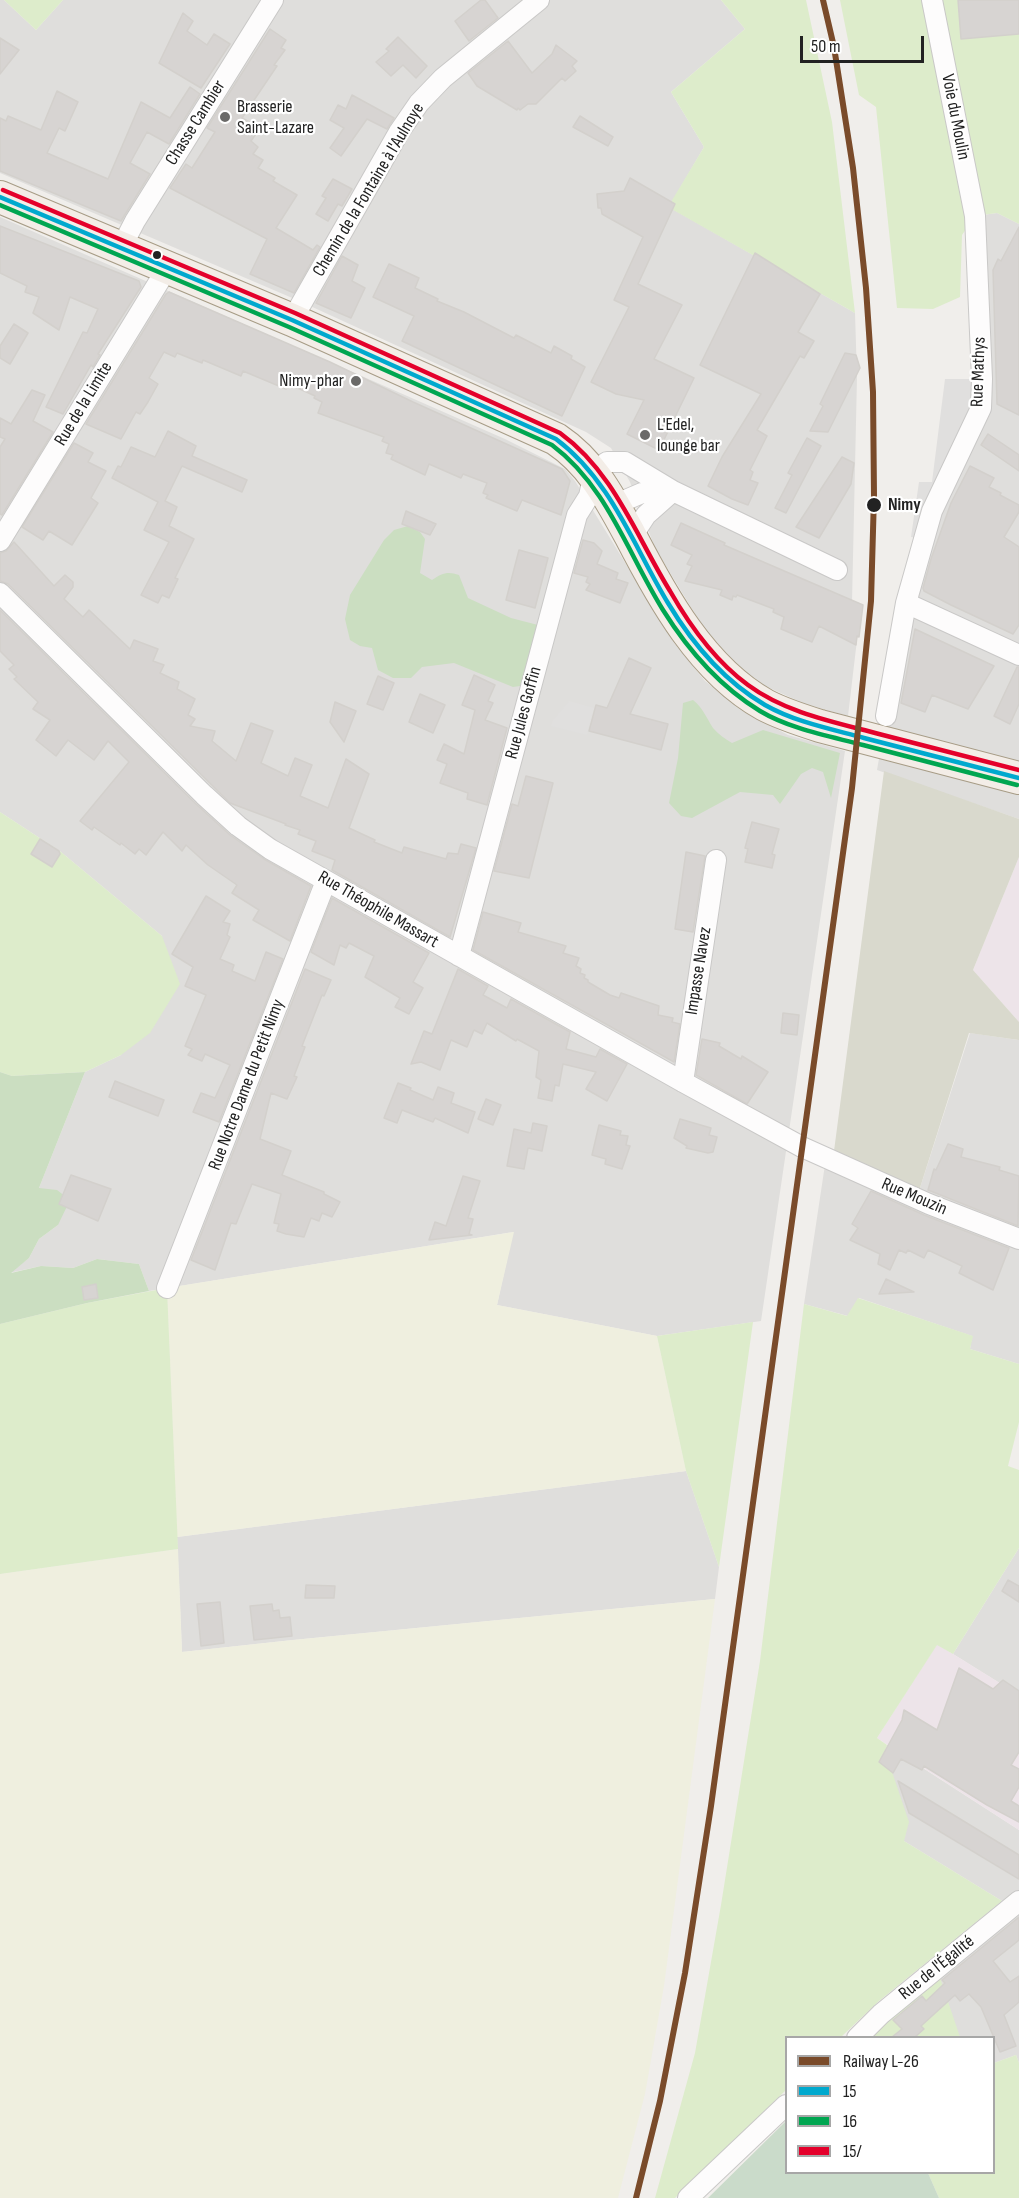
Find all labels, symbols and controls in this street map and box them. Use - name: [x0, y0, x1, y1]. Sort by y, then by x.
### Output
- scale bar: [803, 24, 928, 62]
- text: 50 m: [811, 36, 841, 57]
- street label: Voie du Moulin: [936, 72, 974, 162]
- street label: Chasse Cambier: [161, 76, 231, 170]
- place label: Brasserie Saint-Lazare: [237, 96, 314, 138]
- street label: Chemin de la Fontaine à l'Aulnoye: [309, 99, 429, 281]
- marker: Brasserie Saint-Lazare: [218, 110, 232, 124]
- unlabelled marker: [151, 249, 163, 261]
- street label: Rue Mathys: [967, 337, 991, 407]
- street label: Rue de la Limite: [50, 358, 118, 450]
- place label: Nimy-phar: [279, 370, 344, 392]
- marker: Nimy-phar: [349, 374, 363, 388]
- place label: L'Edel, lounge bar: [657, 414, 720, 456]
- marker: L'Edel, lounge bar: [638, 428, 652, 442]
- place label: Nimy: [888, 494, 921, 516]
- marker: Nimy: [865, 496, 883, 514]
- street label: Rue Jules Goffin: [501, 664, 547, 762]
- street label: Rue Théophile Massart: [314, 867, 442, 953]
- street label: Impasse Navez: [681, 925, 717, 1017]
- street label: Rue Notre Dame du Petit Nimy: [204, 997, 290, 1173]
- street label: Rue Mouzin: [878, 1174, 950, 1220]
- street label: Rue de l'Égalité: [895, 1931, 979, 2005]
- legend: [785, 2036, 995, 2174]
- text: Railway L-26: [843, 2051, 919, 2072]
- text: 15: [843, 2081, 857, 2102]
- text: 16: [843, 2111, 857, 2132]
- text: 15/: [843, 2141, 862, 2162]

